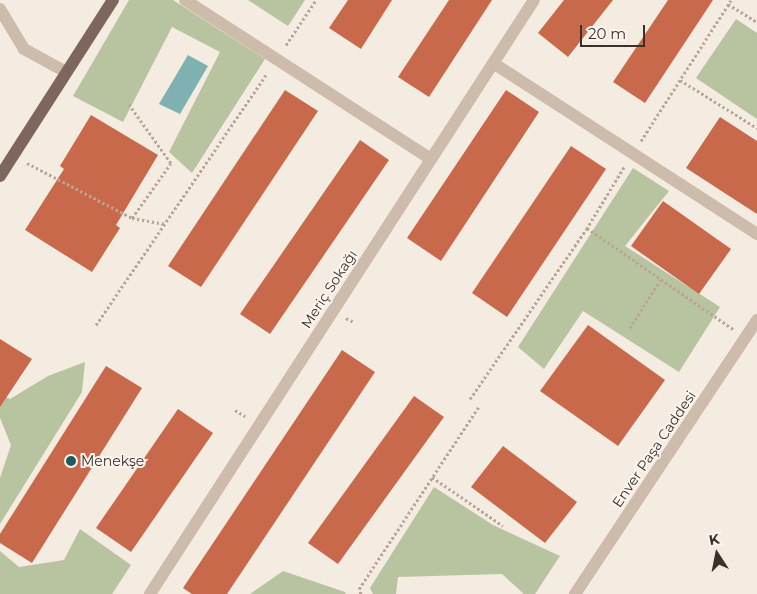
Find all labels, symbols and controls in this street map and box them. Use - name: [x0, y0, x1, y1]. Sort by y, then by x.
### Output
- scale bar: [582, 15, 647, 47]
- text: 20 m: [588, 24, 626, 43]
- street label: Meriç Sokağı: [297, 247, 361, 331]
- street label: Enver Paşa Caddesi: [609, 388, 699, 510]
- place label: Menekşe: [81, 453, 144, 469]
- marker: Menekşe: [65, 455, 77, 467]
- north arrow: [692, 529, 742, 579]
- text: K: [707, 529, 721, 549]

